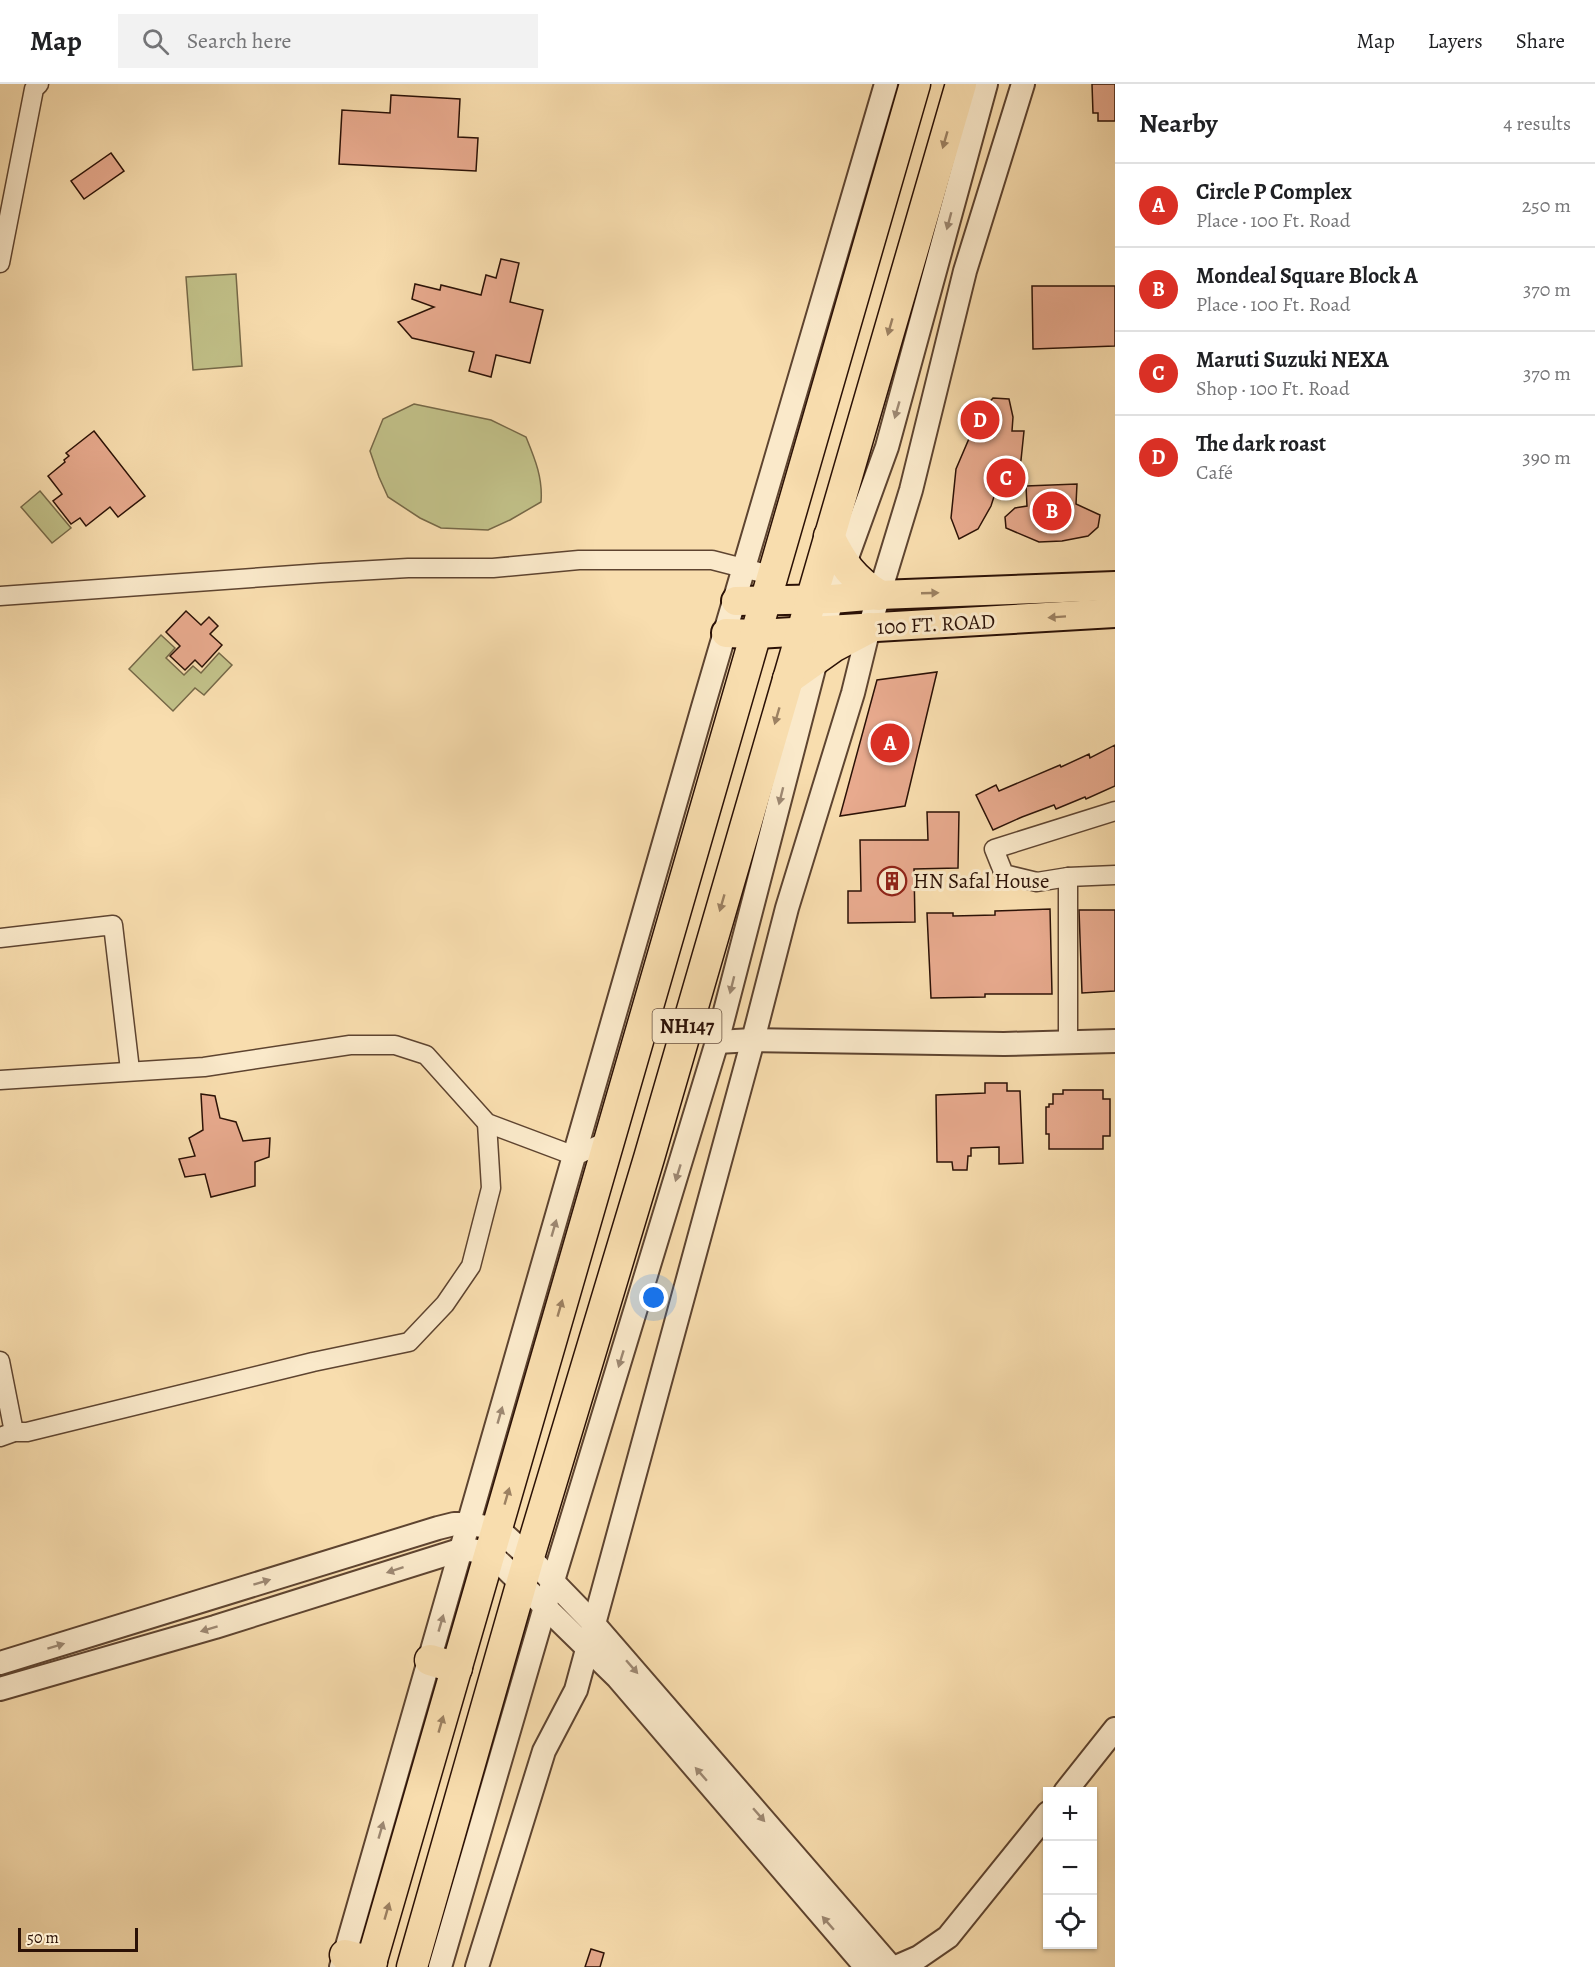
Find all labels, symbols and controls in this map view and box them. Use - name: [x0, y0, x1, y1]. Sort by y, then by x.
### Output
- search box: [118, 14, 538, 68]
- text: Map: [30, 22, 82, 60]
- icon: search: [139, 25, 172, 58]
- text: Search here: [187, 26, 291, 56]
- text: Map: [1356, 27, 1395, 55]
- text: Layers: [1428, 27, 1483, 55]
- text: Share: [1516, 27, 1565, 55]
- text: Nearby: [1139, 106, 1218, 141]
- text: 4 results: [1503, 110, 1571, 137]
- one-way arrow: [939, 131, 949, 149]
- text: Circle P Complex: [1196, 177, 1352, 207]
- text: A: [1152, 192, 1165, 219]
- text: 250 m: [1522, 192, 1571, 219]
- text: Place · 100 Ft. Road: [1196, 207, 1351, 234]
- one-way arrow: [943, 212, 953, 231]
- text: Mondeal Square Block A: [1196, 261, 1418, 291]
- text: B: [1152, 276, 1165, 303]
- text: 370 m: [1523, 276, 1571, 303]
- text: Place · 100 Ft. Road: [1196, 291, 1351, 318]
- one-way arrow: [885, 318, 894, 336]
- text: Maruti Suzuki NEXA: [1196, 345, 1389, 375]
- text: C: [1152, 360, 1165, 387]
- text: 370 m: [1523, 360, 1571, 387]
- text: Shop · 100 Ft. Road: [1196, 375, 1350, 402]
- pin: D: [960, 398, 1000, 442]
- one-way arrow: [892, 401, 901, 419]
- text: The dark roast: [1196, 429, 1326, 459]
- text: D: [1152, 444, 1165, 471]
- text: 390 m: [1522, 444, 1571, 471]
- pin: C: [986, 456, 1026, 500]
- text: Café: [1196, 459, 1233, 486]
- pin: B: [1032, 488, 1072, 534]
- one-way arrow: [920, 588, 939, 598]
- street label: 100 FT. ROAD: [876, 607, 996, 641]
- one-way arrow: [1047, 613, 1066, 622]
- one-way arrow: [772, 707, 781, 725]
- pin: A: [870, 720, 910, 766]
- one-way arrow: [775, 787, 785, 806]
- building icon: HN Safal House: [876, 865, 908, 897]
- place label: HN Safal House: [913, 867, 1049, 895]
- one-way arrow: [717, 895, 726, 913]
- one-way arrow: [727, 976, 736, 994]
- road number: NH147: [652, 1009, 722, 1043]
- one-way arrow: [673, 1164, 682, 1182]
- one-way arrow: [550, 1218, 559, 1236]
- your location: [639, 1283, 668, 1312]
- one-way arrow: [556, 1299, 566, 1317]
- one-way arrow: [616, 1350, 625, 1368]
- one-way arrow: [496, 1406, 506, 1424]
- one-way arrow: [503, 1487, 512, 1505]
- one-way arrow: [386, 1566, 404, 1575]
- one-way arrow: [253, 1577, 271, 1586]
- one-way arrow: [437, 1614, 446, 1632]
- one-way arrow: [200, 1625, 218, 1634]
- one-way arrow: [47, 1641, 65, 1650]
- one-way arrow: [625, 1660, 638, 1675]
- one-way arrow: [437, 1714, 446, 1732]
- one-way arrow: [695, 1767, 708, 1782]
- map controls: [1043, 1787, 1097, 1949]
- button: +: [1043, 1787, 1097, 1841]
- one-way arrow: [752, 1807, 765, 1822]
- one-way arrow: [377, 1821, 386, 1839]
- button: −: [1043, 1841, 1097, 1895]
- button: locate: [1043, 1895, 1097, 1949]
- one-way arrow: [383, 1902, 392, 1920]
- one-way arrow: [822, 1916, 835, 1931]
- scale bar: [18, 1925, 138, 1952]
- text: 50 m: [27, 1927, 59, 1949]

